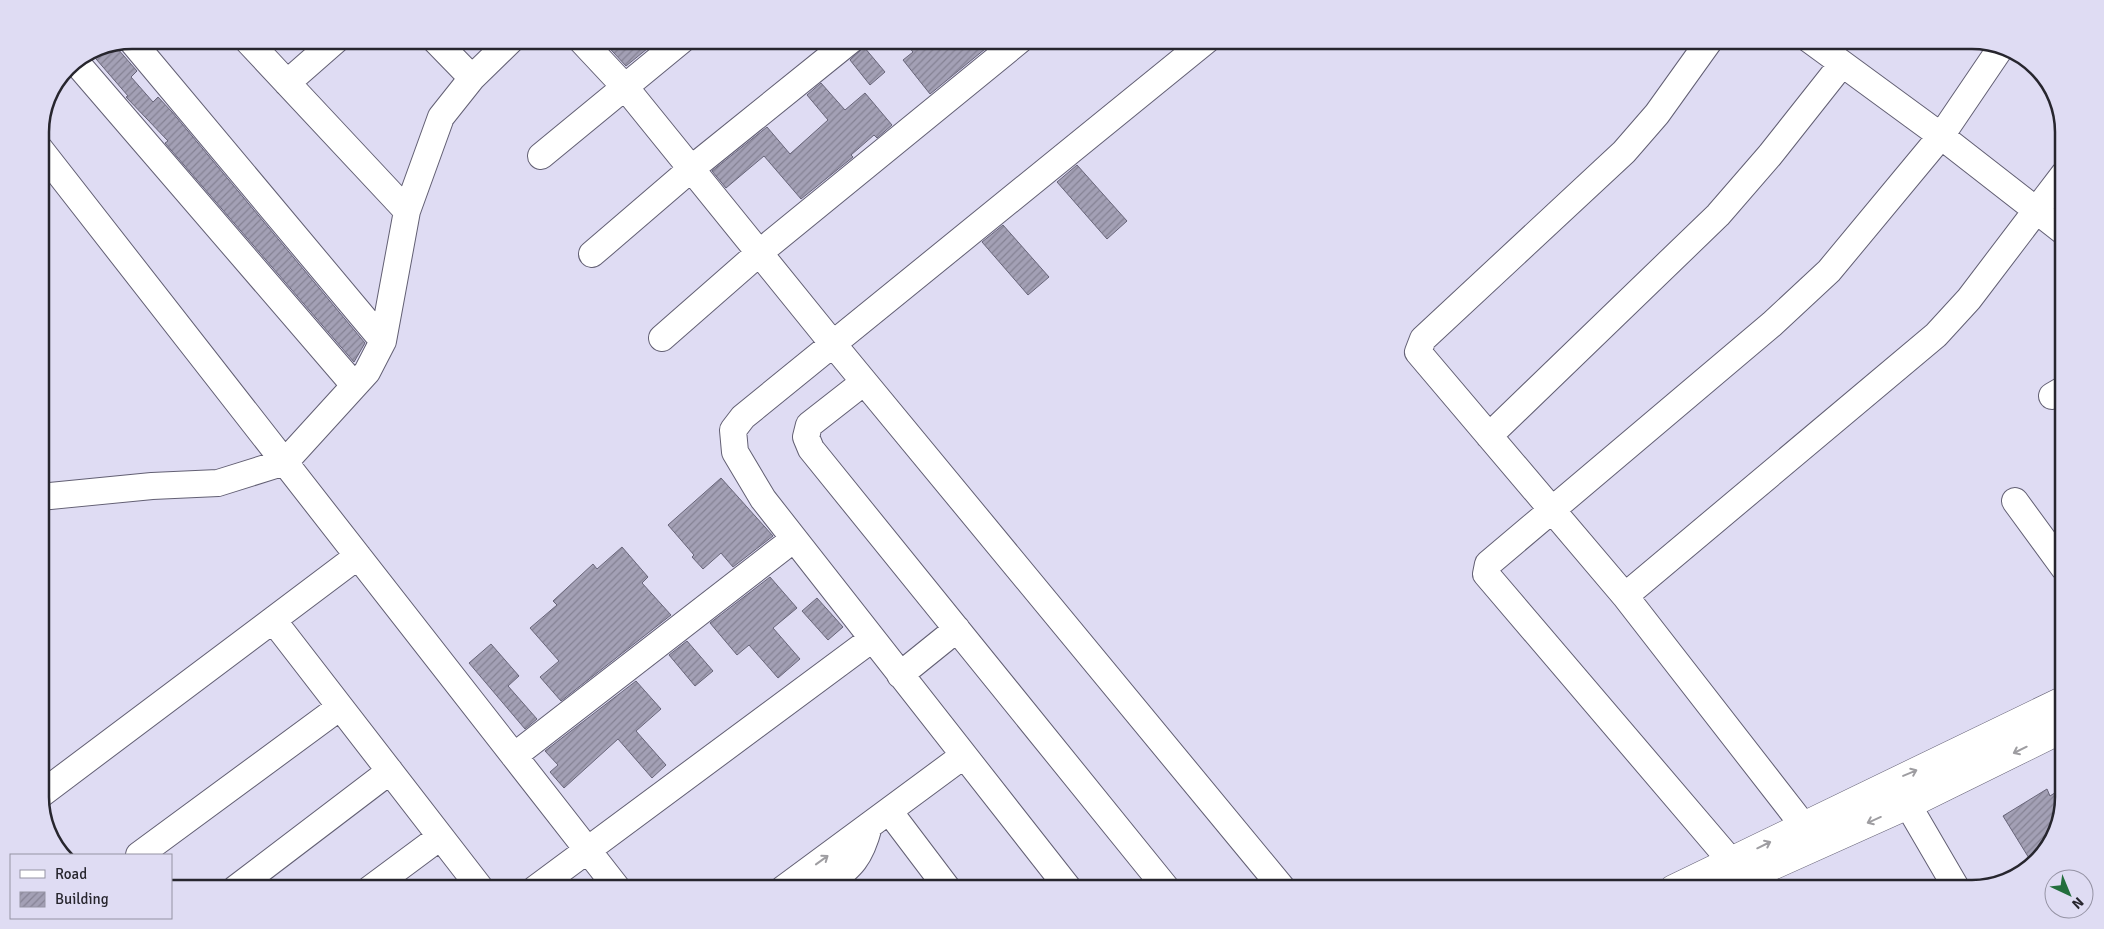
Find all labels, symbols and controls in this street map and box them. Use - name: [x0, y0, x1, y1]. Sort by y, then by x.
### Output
- one-way arrow: [2013, 745, 2028, 755]
- one-way arrow: [1902, 768, 1917, 778]
- one-way arrow: [1867, 816, 1882, 826]
- one-way arrow: [1756, 839, 1771, 849]
- legend: [10, 854, 172, 919]
- one-way arrow: [815, 855, 829, 865]
- text: Road: [55, 865, 87, 883]
- north arrow: [2044, 869, 2094, 919]
- text: Building: [55, 890, 109, 908]
- text: N: [2068, 893, 2087, 912]

